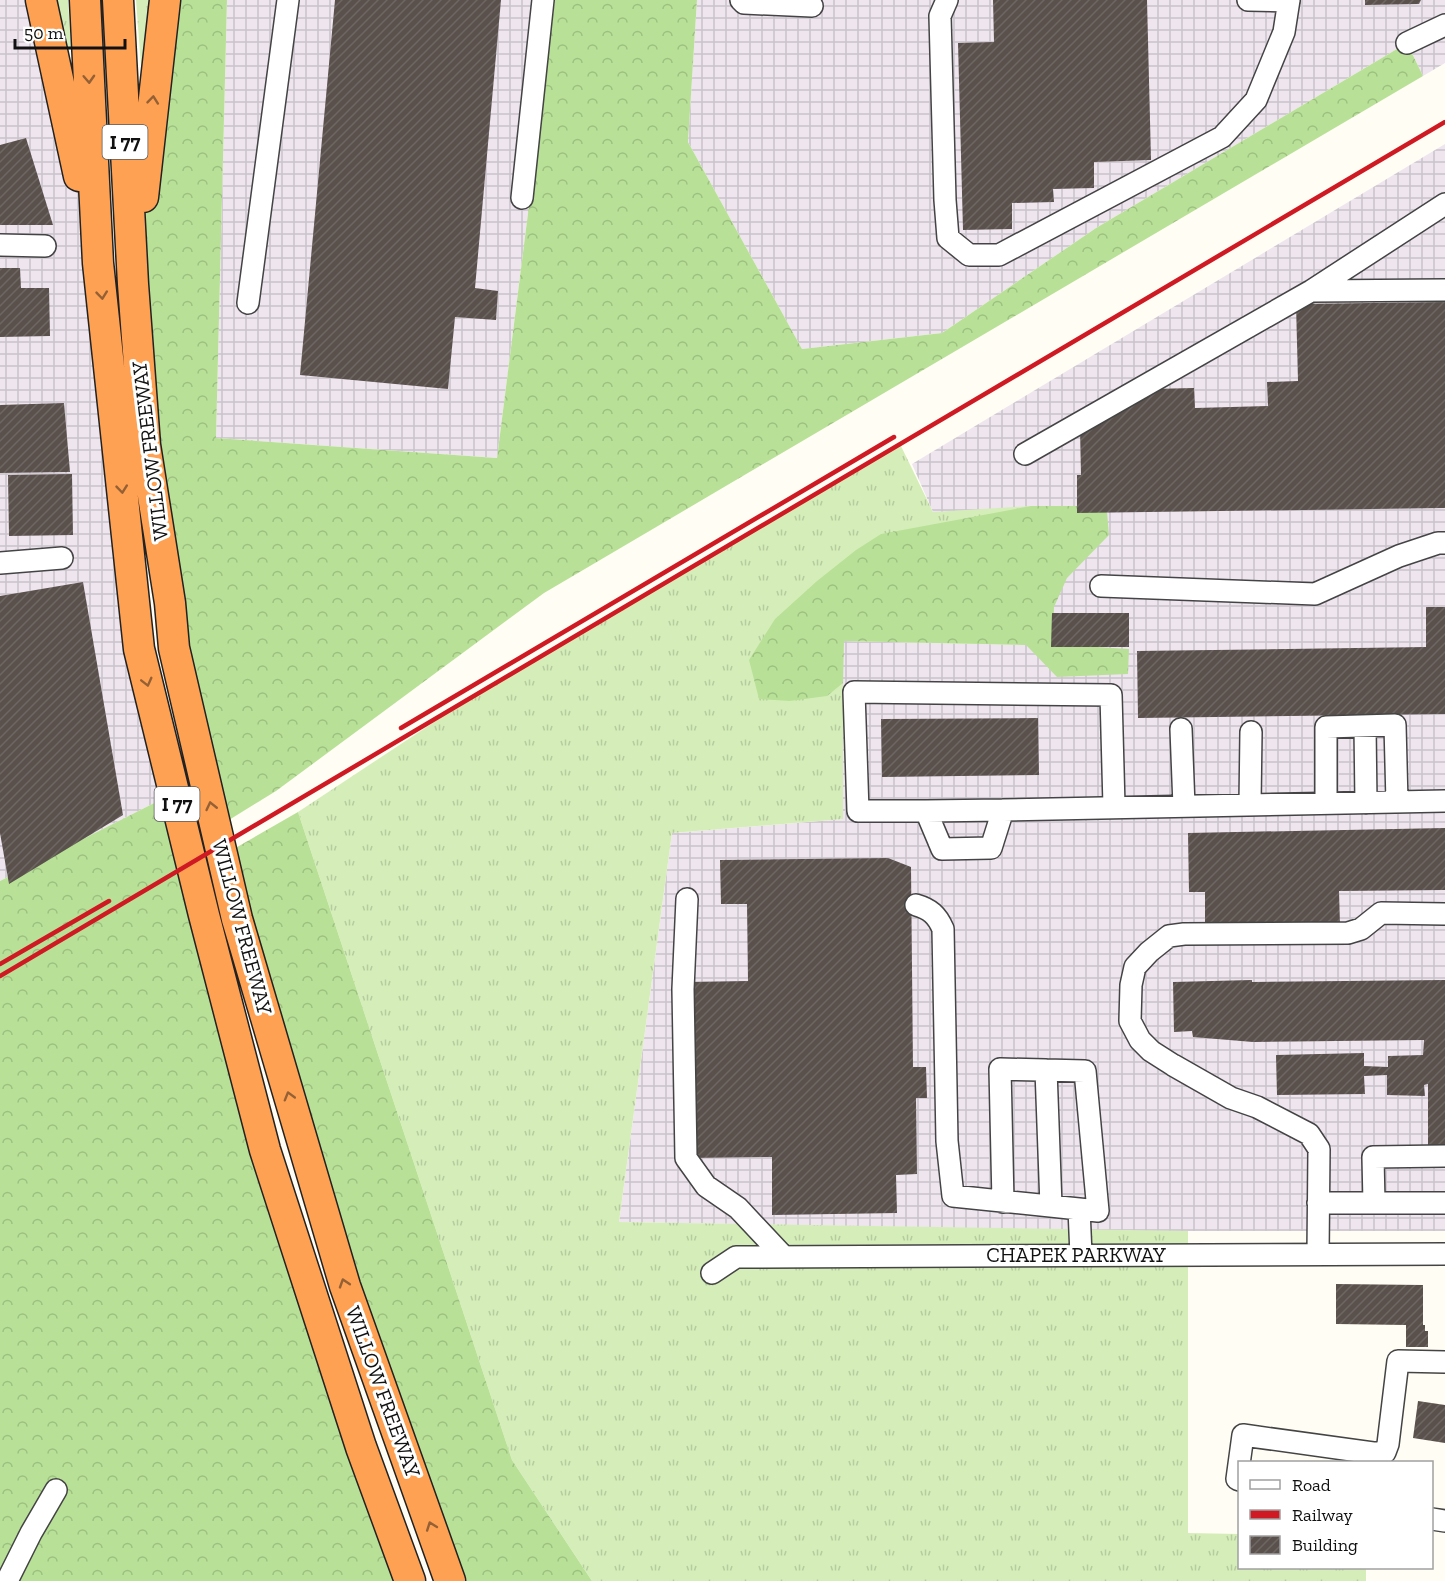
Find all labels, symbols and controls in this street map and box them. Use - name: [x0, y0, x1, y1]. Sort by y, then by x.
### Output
- scale bar: [15, 12, 124, 50]
- text: 50 m: [24, 22, 64, 44]
- one-way arrow: [83, 75, 96, 84]
- one-way arrow: [147, 96, 159, 105]
- road number: I 77: [102, 125, 148, 159]
- one-way arrow: [95, 290, 108, 300]
- street label: WILLOW FREEWAY: [126, 360, 173, 542]
- one-way arrow: [115, 484, 128, 493]
- one-way arrow: [140, 677, 153, 687]
- road number: I 77: [154, 787, 200, 821]
- one-way arrow: [205, 802, 218, 812]
- street label: WILLOW FREEWAY: [207, 836, 278, 1017]
- one-way arrow: [284, 1091, 296, 1102]
- street label: CHAPEK PARKWAY: [986, 1242, 1166, 1267]
- one-way arrow: [339, 1278, 351, 1289]
- street label: WILLOW FREEWAY: [341, 1303, 426, 1481]
- legend: [1238, 1461, 1433, 1569]
- text: Road: [1292, 1474, 1331, 1496]
- text: Railway: [1292, 1504, 1354, 1526]
- one-way arrow: [425, 1521, 438, 1532]
- text: Building: [1292, 1534, 1358, 1556]

